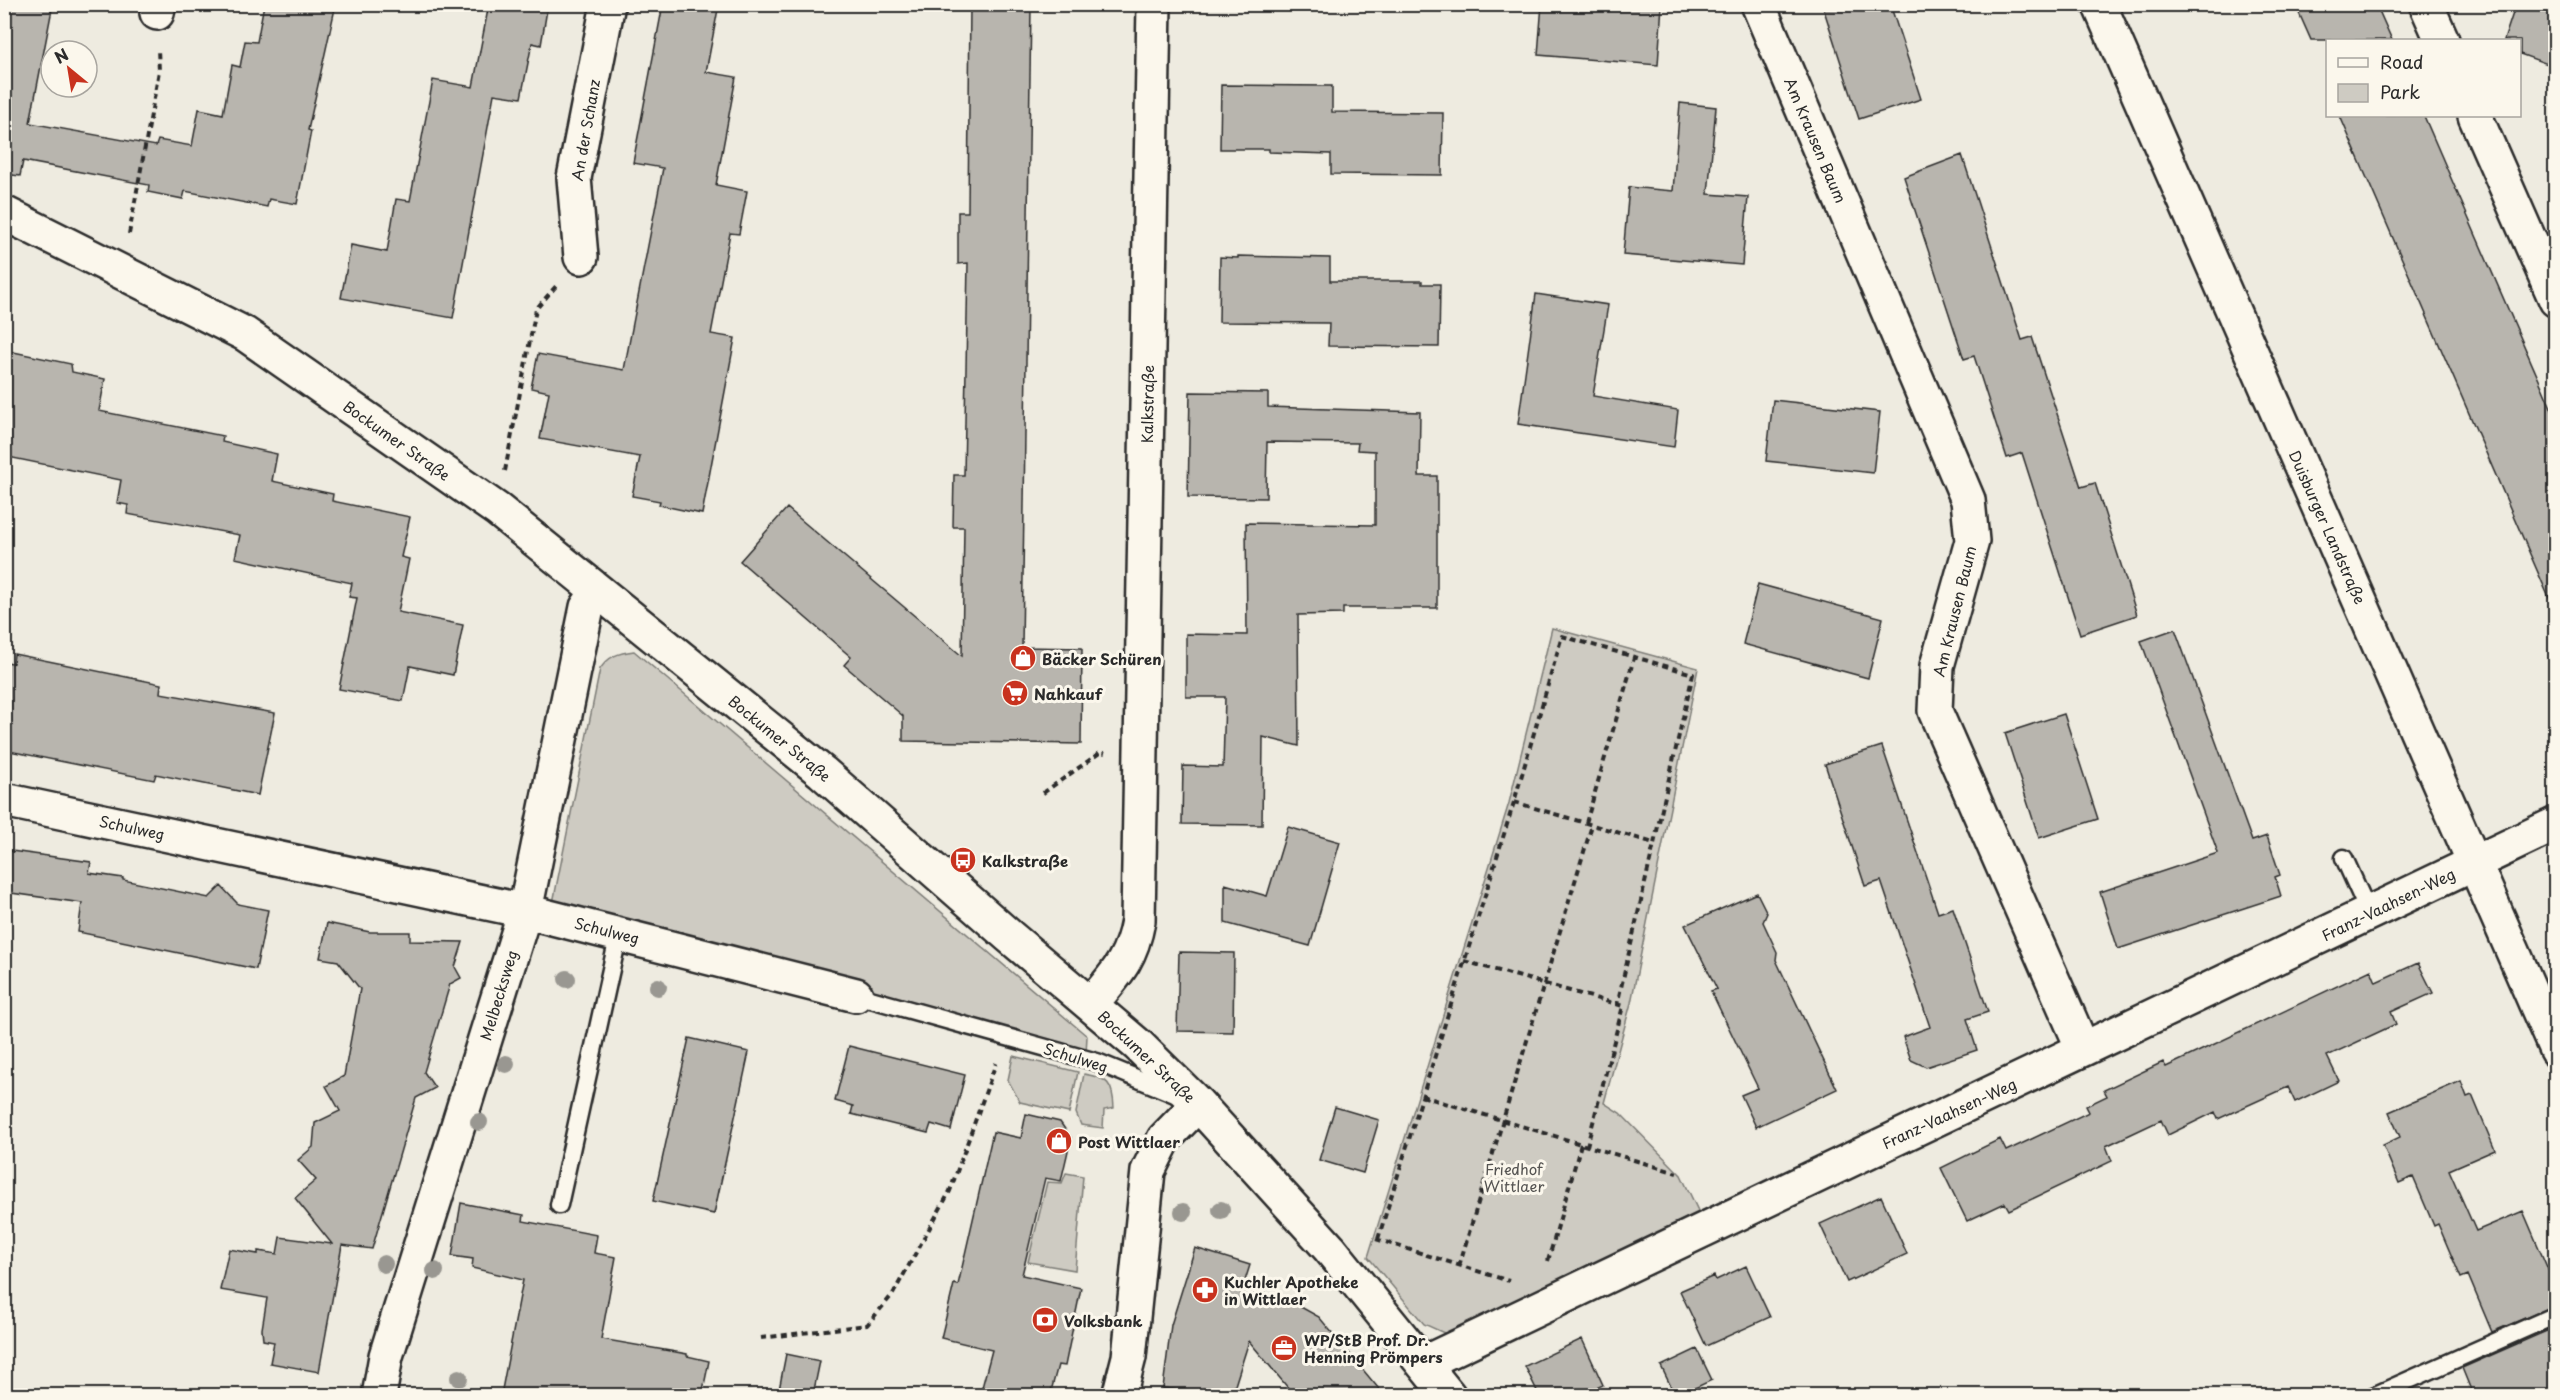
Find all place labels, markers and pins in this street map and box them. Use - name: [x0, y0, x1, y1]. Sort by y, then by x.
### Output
- shop icon: Bäcker Schüren: [1008, 643, 1038, 673]
- place label: Bäcker Schüren: [1042, 647, 1162, 670]
- supermarket icon: Nahkauf: [1000, 678, 1030, 708]
- place label: Nahkauf: [1034, 682, 1104, 705]
- bus stop icon: Kalkstraße: [948, 845, 978, 875]
- place label: Kalkstraße: [982, 849, 1068, 872]
- shop icon: Post Wittlaer: [1044, 1126, 1074, 1156]
- place label: Post Wittlaer: [1078, 1130, 1180, 1153]
- place label: Kuchler Apotheke in Wittlaer: [1224, 1270, 1358, 1310]
- pharmacy icon: Kuchler Apotheke in Wittlaer: [1190, 1275, 1220, 1305]
- bank icon: Volksbank: [1030, 1305, 1060, 1335]
- place label: Volksbank: [1064, 1309, 1143, 1332]
- place label: WP/StB Prof. Dr. Henning Prömpers: [1304, 1328, 1443, 1368]
- office icon: WP/StB Prof. Dr. Henning Prömpers: [1269, 1333, 1299, 1363]

